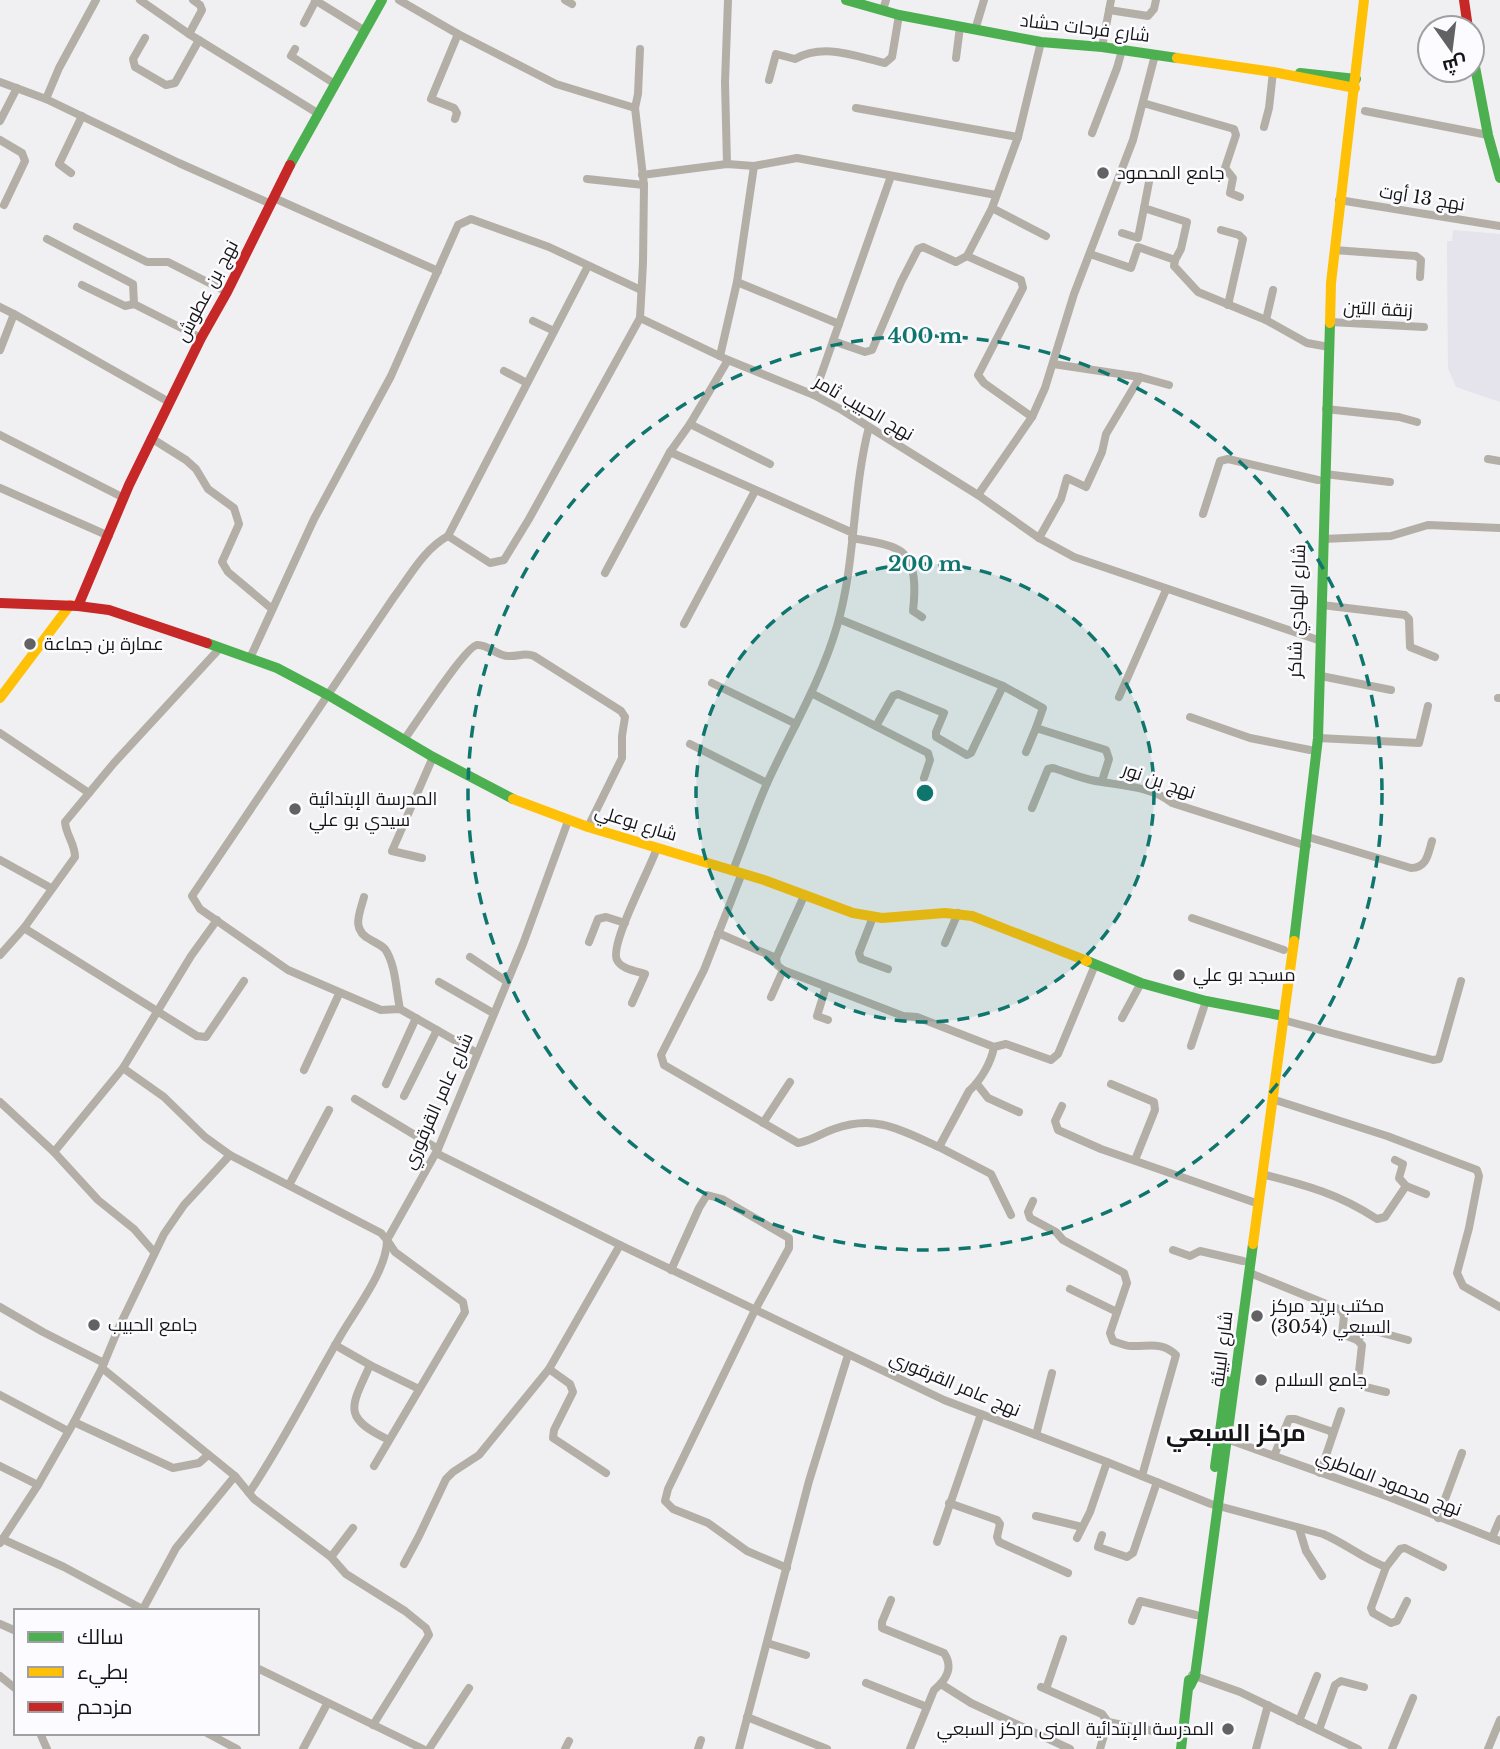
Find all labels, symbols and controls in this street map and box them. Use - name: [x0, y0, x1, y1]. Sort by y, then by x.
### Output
- street label: شارع فرحات حشاد: [1019, 9, 1151, 48]
- north arrow: [1416, 14, 1486, 84]
- text: ش: [1440, 51, 1470, 79]
- place label: جامع المحمود: [1117, 162, 1224, 185]
- marker: جامع المحمود: [1095, 165, 1111, 181]
- street label: نهج 13 أوت: [1377, 180, 1466, 217]
- street label: نهج بن عطوش: [171, 236, 244, 346]
- street label: زنقة التين: [1343, 296, 1413, 322]
- text: 400 m: [888, 323, 962, 349]
- street label: نهج الحبيب ثامر: [809, 370, 918, 446]
- street label: شارع الهادي شاكر: [1284, 544, 1313, 679]
- text: 200 m: [888, 551, 962, 577]
- place label: عمارة بن جماعة: [44, 633, 164, 655]
- marker: عمارة بن جماعة: [22, 636, 38, 652]
- street label: نهج بن نور: [1118, 758, 1198, 805]
- centre of rings: [913, 781, 937, 805]
- place label: المدرسة الإبتدائية سيدي بو علي: [309, 788, 437, 834]
- street label: شارع بوعلي: [591, 800, 680, 849]
- marker: المدرسة الإبتدائية سيدي بو علي: [287, 801, 303, 817]
- place label: مسجد بو علي: [1193, 964, 1296, 989]
- marker: مسجد بو علي: [1171, 967, 1187, 983]
- street label: شارع عامر القرقوري: [398, 1029, 481, 1174]
- place label: مكتب بريد مركز السبعي (3054): [1270, 1295, 1391, 1341]
- marker: مكتب بريد مركز السبعي (3054): [1249, 1308, 1265, 1324]
- street label: شارع البيئة: [1206, 1310, 1239, 1388]
- place label: جامع الحبيب: [108, 1314, 197, 1337]
- marker: جامع الحبيب: [86, 1317, 102, 1333]
- street label: نهج عامر القرقوري: [885, 1346, 1024, 1424]
- place label: جامع السلام: [1275, 1369, 1367, 1392]
- marker: جامع السلام: [1253, 1372, 1269, 1388]
- district label: مركز السبعي: [1166, 1418, 1306, 1452]
- street label: نهج محمود الماطري: [1312, 1445, 1465, 1524]
- legend: [14, 1609, 259, 1735]
- text: سالك: [77, 1624, 124, 1650]
- text: بطيء: [77, 1659, 128, 1688]
- text: مزدحم: [77, 1694, 132, 1721]
- place label: المدرسة الإبتدائية المنى مركز السبعي: [937, 1718, 1214, 1743]
- marker: المدرسة الإبتدائية المنى مركز السبعي: [1220, 1721, 1236, 1737]

